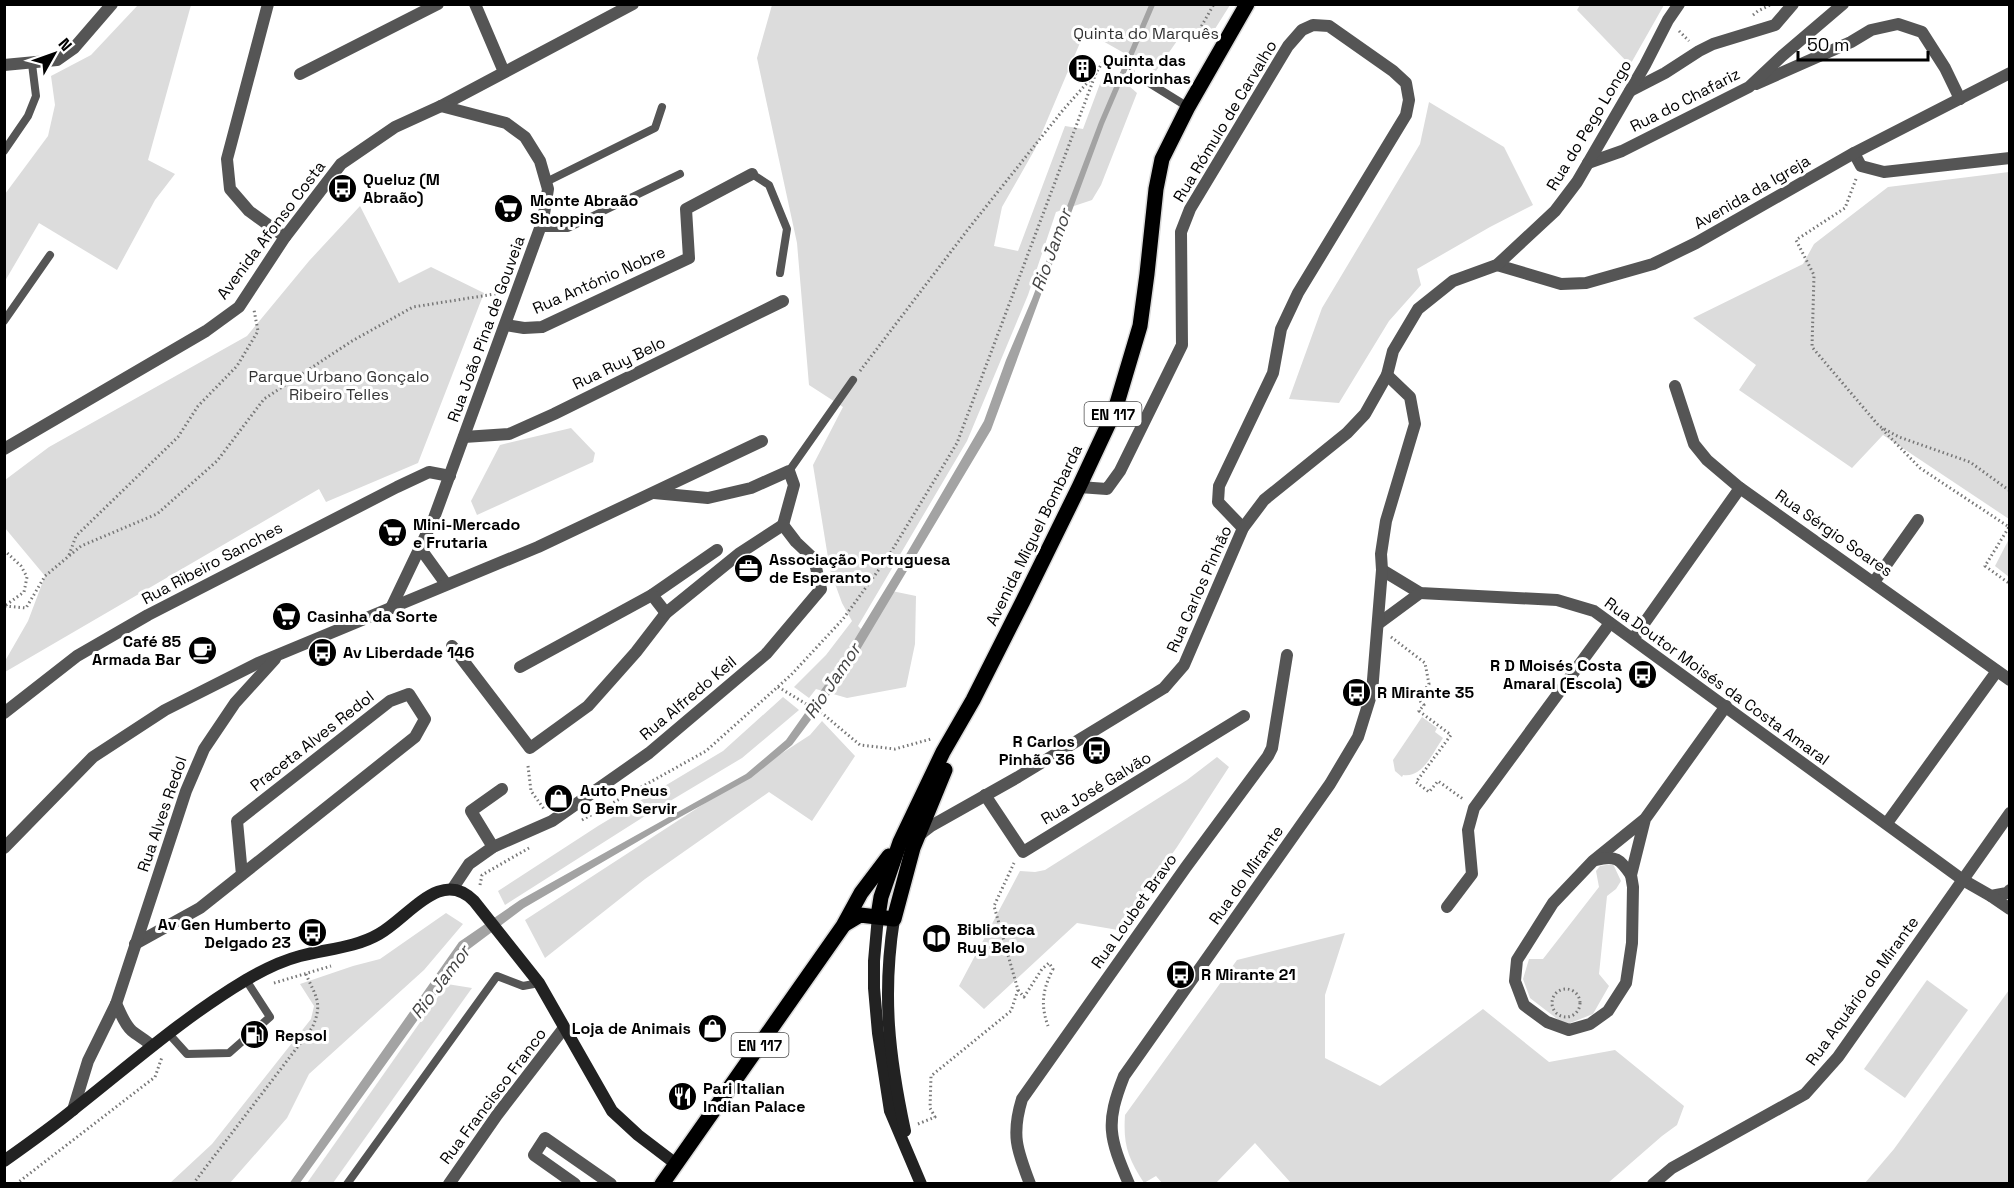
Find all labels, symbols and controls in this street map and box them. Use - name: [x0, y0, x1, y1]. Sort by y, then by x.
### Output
- park label: Quinta do Marquês: [1073, 23, 1219, 44]
- north arrow: [24, 24, 84, 84]
- scale bar: [1798, 24, 1928, 62]
- text: 50 m: [1807, 33, 1849, 56]
- text: N: [54, 34, 77, 56]
- street label: Rua Rómulo de Carvalho: [1168, 36, 1282, 206]
- place label: Quinta das Andorinhas: [1103, 50, 1191, 89]
- building icon: Quinta das Andorinhas: [1066, 53, 1098, 85]
- street label: Rua do Pego Longo: [1542, 56, 1636, 194]
- street label: Rua do Chafariz: [1626, 63, 1744, 137]
- street label: Avenida da Igreja: [1690, 150, 1814, 234]
- street label: Avenida Afonso Costa: [212, 157, 330, 303]
- place label: Queluz (M Abraão): [363, 169, 440, 208]
- bus stop icon: Queluz (M Abraão): [326, 172, 358, 204]
- place label: Monte Abraão Shopping: [530, 190, 638, 229]
- supermarket icon: Monte Abraão Shopping: [493, 193, 525, 225]
- water label: Rio Jamor: [1026, 204, 1077, 294]
- street label: Rua João Pina de Gouveia: [442, 233, 530, 425]
- street label: Rua António Nobre: [529, 241, 669, 319]
- street label: Rua Ruy Belo: [569, 331, 669, 395]
- park label: Parque Urbano Gonçalo Ribeiro Telles: [249, 366, 429, 405]
- road number: EN 117: [1084, 402, 1142, 426]
- street label: Avenida Miguel Bombarda: [981, 441, 1087, 629]
- street label: Rua Sérgio Soares: [1771, 485, 1897, 581]
- place label: Mini-Mercado e Frutaria: [413, 514, 520, 553]
- street label: Rua Ribeiro Sanches: [138, 517, 286, 609]
- supermarket icon: Mini-Mercado e Frutaria: [376, 517, 408, 549]
- street label: Rua Carlos Pinhão: [1162, 522, 1236, 656]
- place label: Associação Portuguesa de Esperanto: [769, 549, 950, 588]
- office icon: Associação Portuguesa de Esperanto: [732, 552, 764, 584]
- street label: Rua Doutor Moisés da Costa Amaral: [1600, 592, 1834, 770]
- supermarket icon: Casinha da Sorte: [270, 600, 302, 632]
- place label: Casinha da Sorte: [307, 606, 438, 627]
- place label: Café 85 Armada Bar: [92, 631, 181, 670]
- cafe icon: Café 85 Armada Bar: [186, 634, 218, 666]
- bus stop icon: Av Liberdade 146: [306, 636, 338, 668]
- water label: Rio Jamor: [799, 637, 867, 723]
- place label: Av Liberdade 146: [343, 642, 474, 663]
- street label: Rua Alfredo Keil: [635, 651, 741, 745]
- place label: R D Moisés Costa Amaral (Escola): [1490, 655, 1622, 694]
- bus stop icon: R D Moisés Costa Amaral (Escola): [1627, 658, 1659, 690]
- bus stop icon: R Mirante 35: [1340, 676, 1372, 708]
- place label: R Mirante 35: [1377, 682, 1475, 703]
- street label: Praceta Alves Redol: [246, 686, 378, 796]
- place label: R Carlos Pinhão 36: [999, 731, 1075, 770]
- bus stop icon: R Carlos Pinhão 36: [1080, 734, 1112, 766]
- street label: Rua José Galvão: [1037, 747, 1155, 829]
- street label: Rua Alves Redol: [132, 753, 192, 875]
- place label: Auto Pneus O Bem Servir: [580, 780, 677, 819]
- shop icon: Auto Pneus O Bem Servir: [543, 783, 575, 815]
- street label: Rua do Mirante: [1204, 821, 1288, 929]
- street label: Rua Loubet Bravo: [1086, 849, 1182, 973]
- street label: Rua Aquário do Mirante: [1801, 912, 1923, 1070]
- place label: Av Gen Humberto Delgado 23: [158, 914, 291, 953]
- bus stop icon: Av Gen Humberto Delgado 23: [296, 917, 328, 949]
- place label: Biblioteca Ruy Belo: [957, 919, 1035, 958]
- library icon: Biblioteca Ruy Belo: [920, 922, 952, 954]
- water label: Rio Jamor: [405, 939, 476, 1023]
- bus stop icon: R Mirante 21: [1164, 958, 1196, 990]
- place label: R Mirante 21: [1201, 964, 1296, 985]
- shop icon: Loja de Animais: [696, 1012, 728, 1044]
- place label: Loja de Animais: [572, 1018, 691, 1039]
- fuel station icon: Repsol: [238, 1019, 270, 1051]
- street label: Rua Francisco Franco: [435, 1024, 551, 1168]
- place label: Repsol: [275, 1025, 327, 1046]
- road number: EN 117: [732, 1033, 789, 1057]
- place label: Pari Italian Indian Palace: [703, 1078, 805, 1117]
- restaurant icon: Pari Italian Indian Palace: [666, 1081, 698, 1113]

